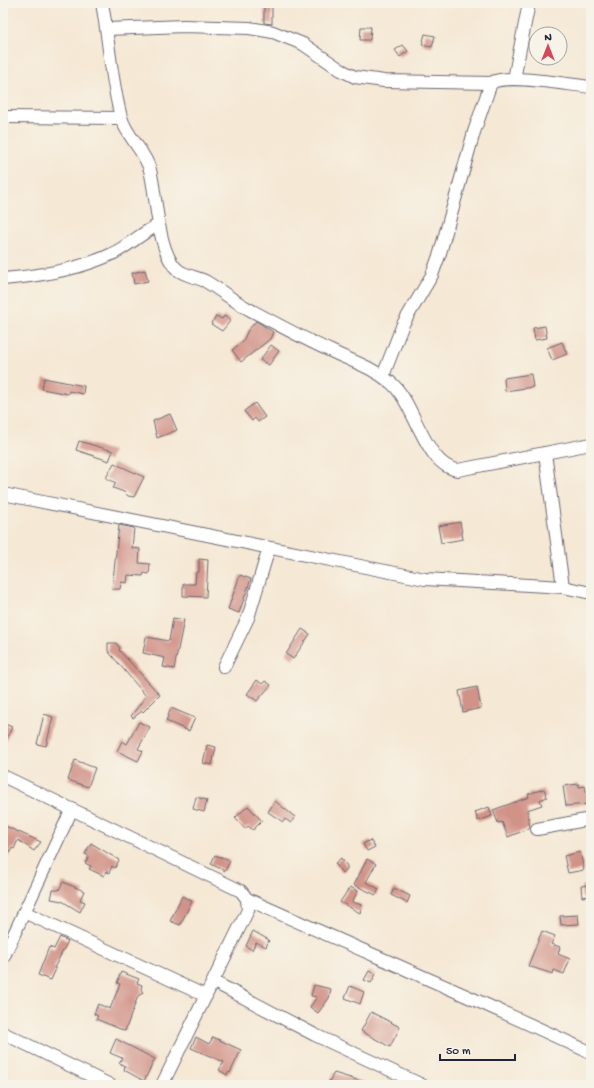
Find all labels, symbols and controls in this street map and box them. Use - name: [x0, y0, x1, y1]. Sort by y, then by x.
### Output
- north arrow: [528, 26, 568, 66]
- text: N: [544, 32, 552, 44]
- scale bar: [440, 1036, 515, 1062]
- text: 50 m: [446, 1045, 471, 1059]

